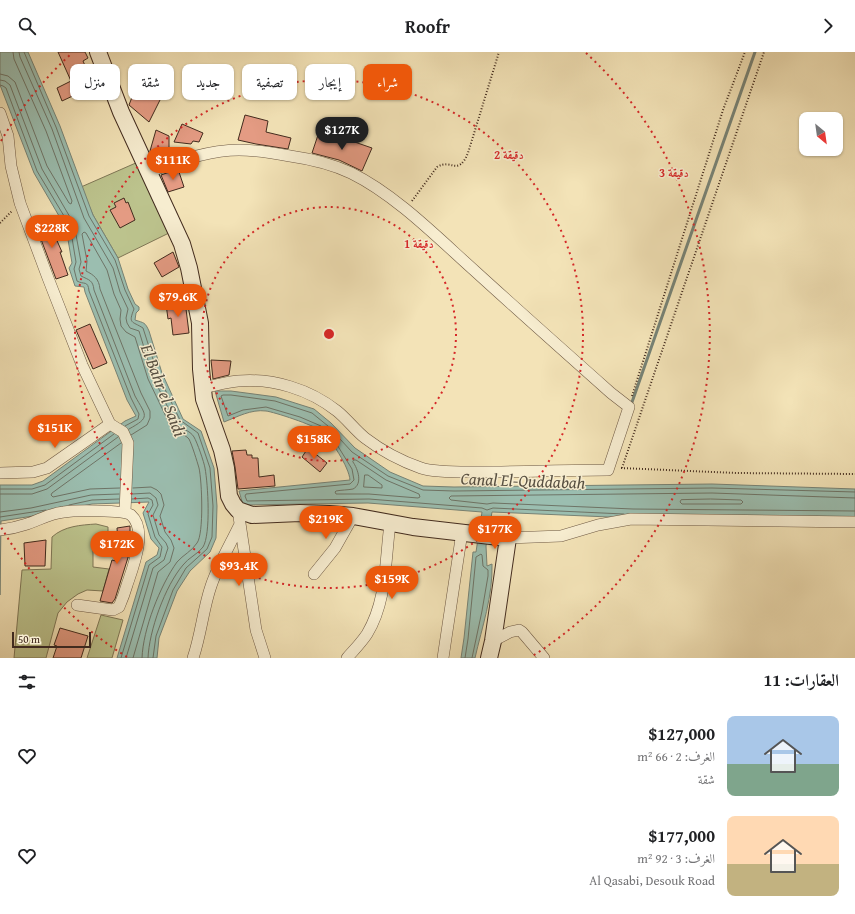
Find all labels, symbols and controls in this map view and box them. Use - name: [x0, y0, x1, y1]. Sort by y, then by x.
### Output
- text: Roofr: [405, 13, 450, 40]
- icon: search: [16, 15, 38, 37]
- icon: forward: [817, 15, 839, 37]
- chip: منزل: [70, 64, 120, 100]
- chip: شقة: [128, 64, 174, 100]
- chip: جديد: [182, 64, 234, 100]
- chip: تصفية: [242, 64, 297, 100]
- chip: إيجار: [305, 64, 355, 100]
- chip: شراء: [363, 64, 412, 100]
- north arrow: [799, 112, 843, 156]
- map controls: [799, 112, 843, 156]
- pin: $127K: [314, 117, 370, 151]
- text: $127K: [324, 120, 360, 139]
- text: 2 دقيقة: [494, 146, 524, 163]
- pin: $111K: [145, 147, 201, 181]
- text: $111K: [155, 150, 191, 169]
- text: 3 دقيقة: [659, 164, 689, 181]
- pin: $228K: [24, 215, 80, 249]
- text: $228K: [34, 218, 70, 237]
- text: 1 دقيقة: [404, 235, 434, 252]
- pin: $79.6K: [145, 284, 211, 318]
- text: $79.6K: [159, 287, 197, 306]
- centre of rings: [322, 327, 336, 341]
- water label: El Bahr el Saidi: [135, 339, 193, 440]
- pin: $151K: [27, 415, 83, 449]
- text: $151K: [37, 418, 73, 437]
- pin: $158K: [286, 426, 342, 460]
- text: $158K: [296, 429, 332, 448]
- water label: Canal El-Quddabah: [460, 465, 586, 495]
- pin: $219K: [298, 506, 354, 540]
- text: $219K: [308, 509, 344, 528]
- pin: $177K: [467, 516, 523, 550]
- text: $177K: [477, 519, 513, 538]
- pin: $172K: [89, 531, 145, 565]
- text: $172K: [99, 534, 135, 553]
- pin: $93.4K: [206, 553, 272, 587]
- text: $93.4K: [220, 556, 258, 575]
- pin: $159K: [364, 566, 420, 600]
- text: $159K: [374, 569, 410, 588]
- scale bar: [12, 630, 91, 649]
- text: 50 m: [18, 631, 40, 647]
- text: العقارات: 11: [763, 667, 839, 692]
- icon: filters: [16, 671, 38, 693]
- text: $127,000: [649, 721, 715, 746]
- icon: home: [759, 732, 807, 780]
- icon: heart: [16, 745, 38, 767]
- text: الغرف: 2 · 66 m²: [637, 747, 715, 766]
- text: شقة: [698, 770, 715, 789]
- text: $177,000: [649, 823, 715, 848]
- icon: home: [759, 832, 807, 880]
- icon: heart: [16, 845, 38, 867]
- text: الغرف: 3 · 92 m²: [637, 849, 715, 868]
- text: Al Qasabi, Desouk Road: [589, 871, 715, 890]

